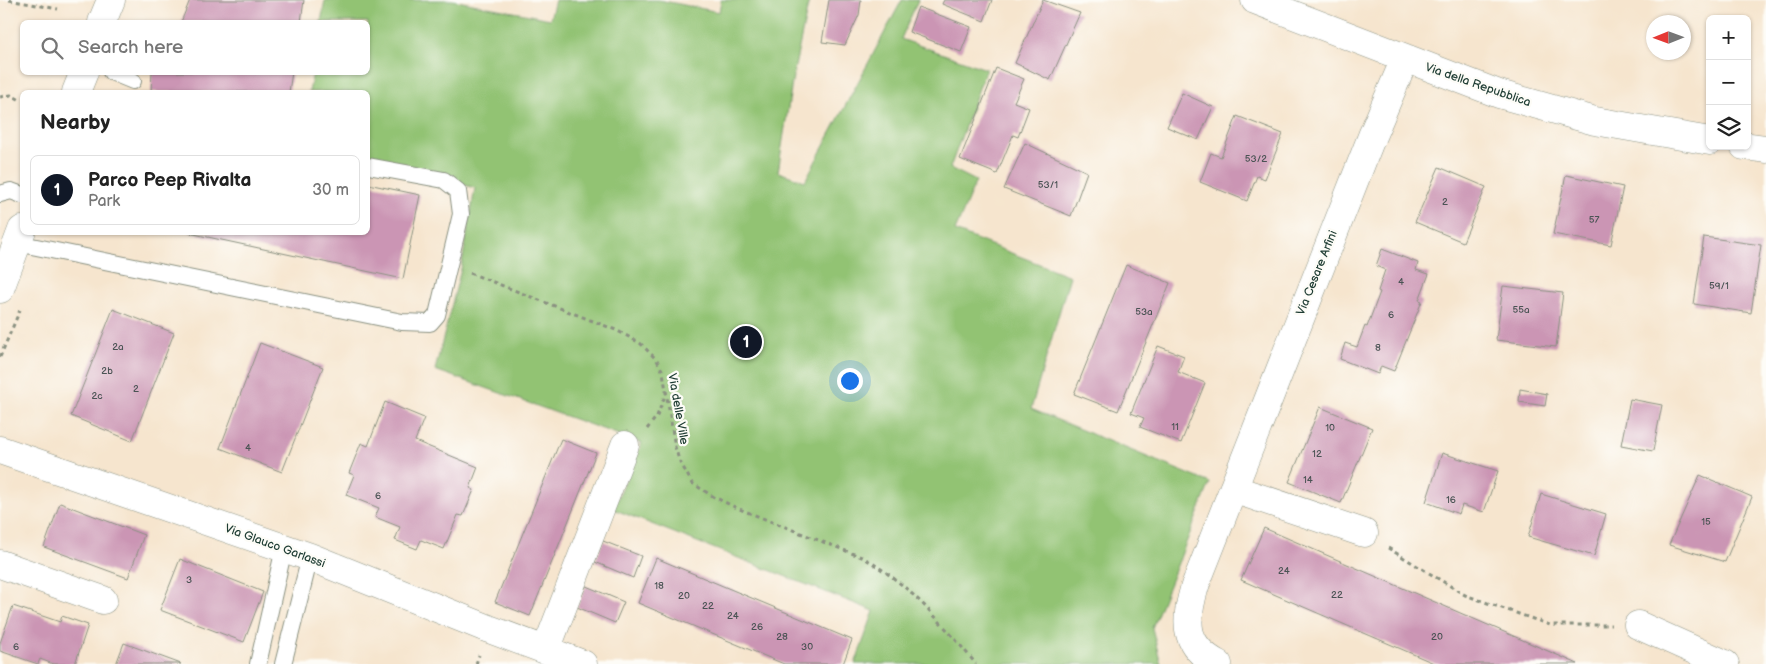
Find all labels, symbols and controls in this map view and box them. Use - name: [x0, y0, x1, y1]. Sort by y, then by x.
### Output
- north arrow: [1646, 15, 1691, 60]
- map controls: [1706, 15, 1751, 150]
- button: +: [1706, 15, 1751, 60]
- search box: [20, 20, 370, 75]
- icon: search: [38, 34, 66, 62]
- text: Search here: [78, 36, 183, 59]
- street label: Via della Repubblica: [1423, 60, 1533, 110]
- button: −: [1706, 60, 1751, 105]
- button: layers: [1706, 105, 1751, 150]
- text: Nearby: [40, 110, 110, 135]
- house number: 53/2: [1245, 153, 1267, 165]
- text: Parco Peep Rivalta: [88, 169, 251, 192]
- house number: 53/1: [1038, 179, 1058, 191]
- text: 1: [54, 181, 60, 200]
- text: 30 m: [312, 181, 349, 200]
- text: Park: [88, 192, 120, 211]
- house number: 2: [1442, 196, 1448, 208]
- house number: 57: [1589, 214, 1599, 226]
- street label: Via Cesare Arfini: [1293, 228, 1341, 318]
- house number: 4: [1398, 276, 1404, 288]
- house number: 59/1: [1709, 280, 1729, 292]
- house number: 55a: [1512, 304, 1530, 316]
- house number: 53a: [1135, 306, 1153, 318]
- house number: 6: [1388, 309, 1394, 321]
- pin: 1: [730, 323, 762, 361]
- house number: 2a: [112, 341, 124, 353]
- house number: 8: [1375, 342, 1381, 354]
- house number: 2b: [101, 365, 113, 377]
- your location: [837, 368, 863, 394]
- street label: Via delle Ville: [664, 372, 692, 446]
- house number: 2: [133, 383, 139, 395]
- house number: 2c: [91, 390, 103, 402]
- house number: 11: [1171, 421, 1179, 433]
- house number: 10: [1325, 422, 1335, 434]
- house number: 4: [245, 442, 251, 454]
- house number: 12: [1312, 448, 1322, 460]
- house number: 14: [1303, 474, 1313, 486]
- house number: 6: [375, 490, 381, 502]
- house number: 16: [1446, 494, 1456, 506]
- house number: 15: [1701, 516, 1711, 528]
- street label: Via Glauco Garlassi: [223, 521, 328, 571]
- house number: 24: [1278, 565, 1290, 577]
- house number: 3: [186, 574, 192, 586]
- house number: 18: [654, 580, 664, 592]
- house number: 22: [1331, 589, 1343, 601]
- house number: 20: [678, 590, 690, 602]
- house number: 22: [702, 600, 714, 612]
- house number: 24: [727, 610, 739, 622]
- house number: 26: [751, 621, 763, 633]
- house number: 28: [776, 631, 788, 643]
- house number: 20: [1431, 631, 1443, 643]
- house number: 6: [13, 641, 19, 653]
- house number: 30: [801, 641, 813, 653]

